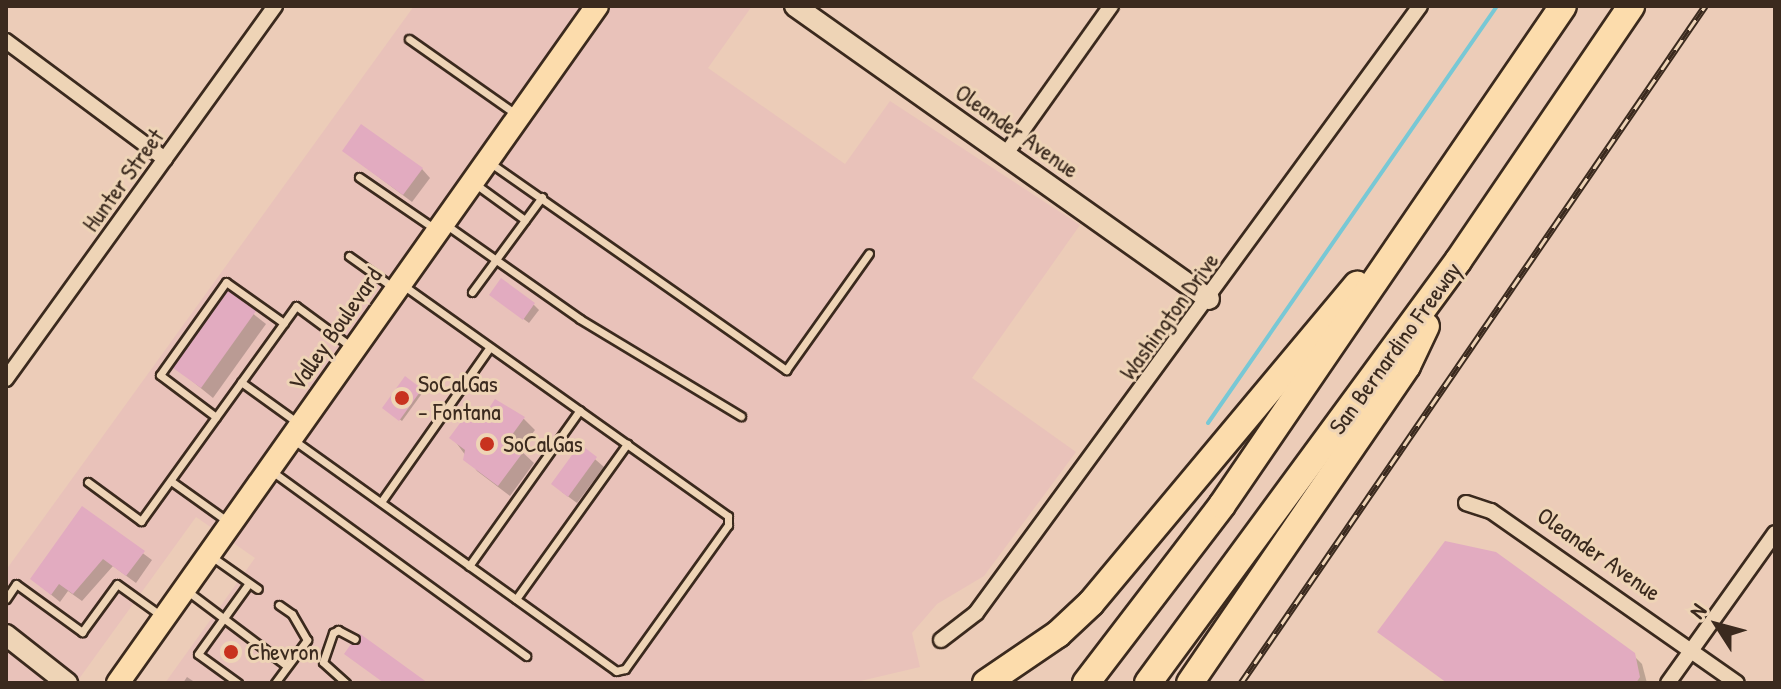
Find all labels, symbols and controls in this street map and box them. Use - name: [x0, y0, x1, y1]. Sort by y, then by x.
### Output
- street label: Oleander Avenue: [950, 78, 1084, 184]
- street label: Hunter Street: [76, 123, 170, 237]
- street label: Washington Drive: [1113, 247, 1225, 385]
- street label: San Bernardino Freeway: [1323, 256, 1467, 440]
- street label: Valley Boulevard: [282, 262, 388, 396]
- place label: SoCalGas - Fontana: [418, 370, 501, 426]
- marker: SoCalGas - Fontana: [393, 389, 411, 407]
- place label: SoCalGas: [503, 430, 583, 458]
- marker: SoCalGas: [478, 435, 496, 453]
- street label: Oleander Avenue: [1532, 501, 1666, 607]
- north arrow: [1677, 585, 1757, 665]
- text: N: [1682, 597, 1713, 624]
- place label: Chevron: [247, 638, 319, 666]
- marker: Chevron: [222, 643, 240, 661]

